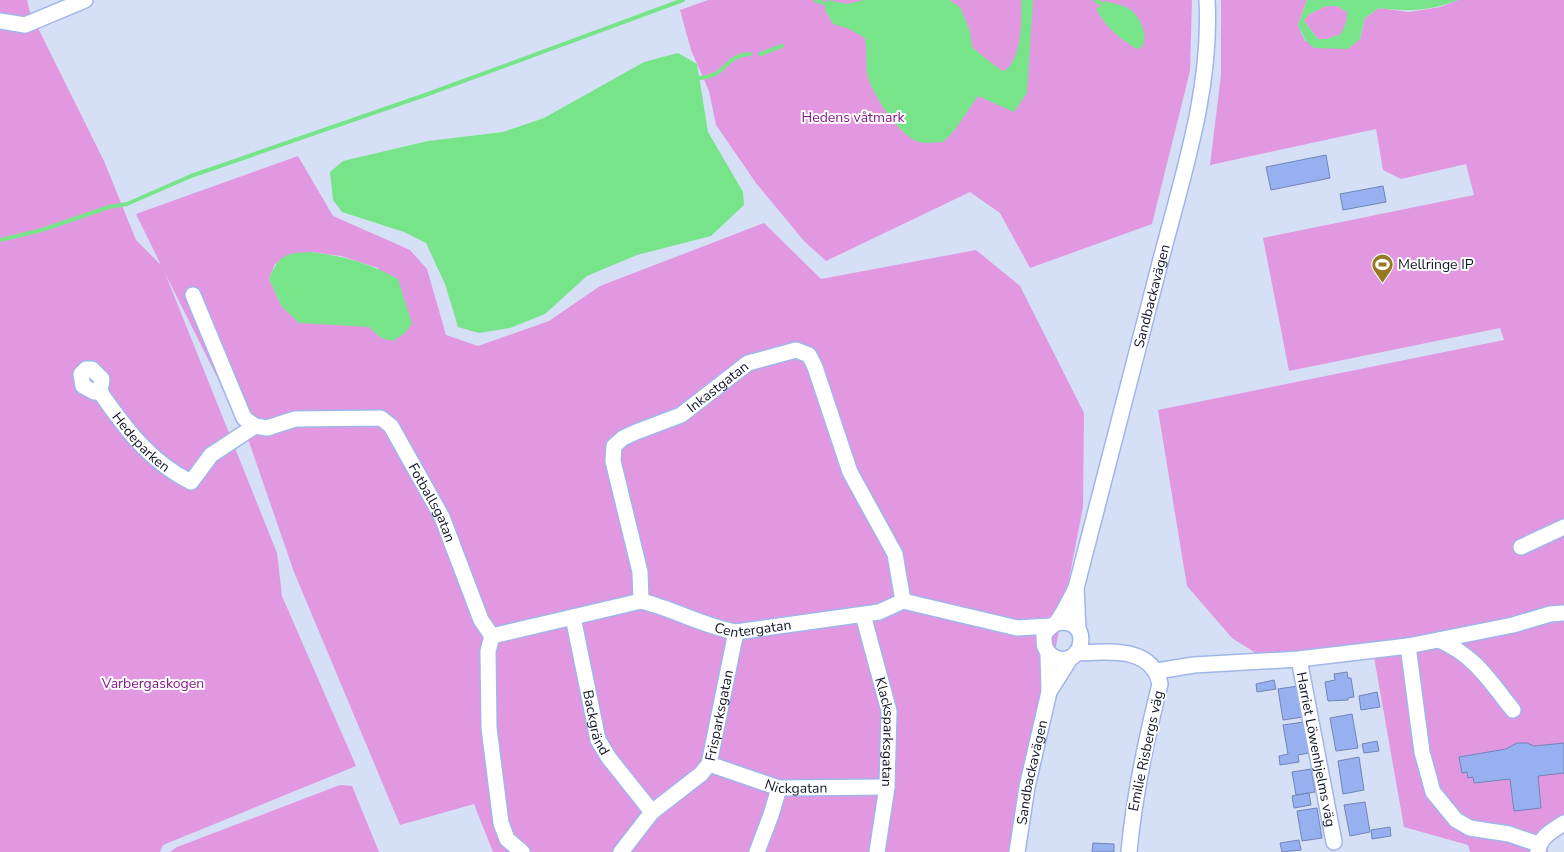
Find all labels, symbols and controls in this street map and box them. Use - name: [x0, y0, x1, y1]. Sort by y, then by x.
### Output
- park label: Hedens våtmark: [802, 108, 905, 127]
- street label: Sandbackavägen: [1129, 242, 1174, 350]
- sports icon: Mellringe IP: [1370, 252, 1394, 283]
- place label: Mellringe IP: [1398, 255, 1474, 274]
- street label: Inkastgatan: [683, 357, 752, 417]
- street label: Hedeparken: [108, 408, 174, 476]
- street label: Fotballsgatan: [404, 459, 460, 544]
- street label: Centergatan: [712, 615, 792, 642]
- street label: Frisparksgatan: [700, 668, 738, 763]
- street label: Harriet Löwenhjelms väg: [1292, 670, 1340, 829]
- park label: Varbergaskogen: [101, 674, 204, 693]
- street label: Klacksparksgatan: [871, 675, 899, 787]
- street label: Backgränd: [579, 688, 614, 759]
- street label: Emilie Risbergs väg: [1124, 689, 1168, 813]
- street label: Sandbackavägen: [1012, 718, 1052, 826]
- street label: Nickgatan: [762, 774, 828, 798]

